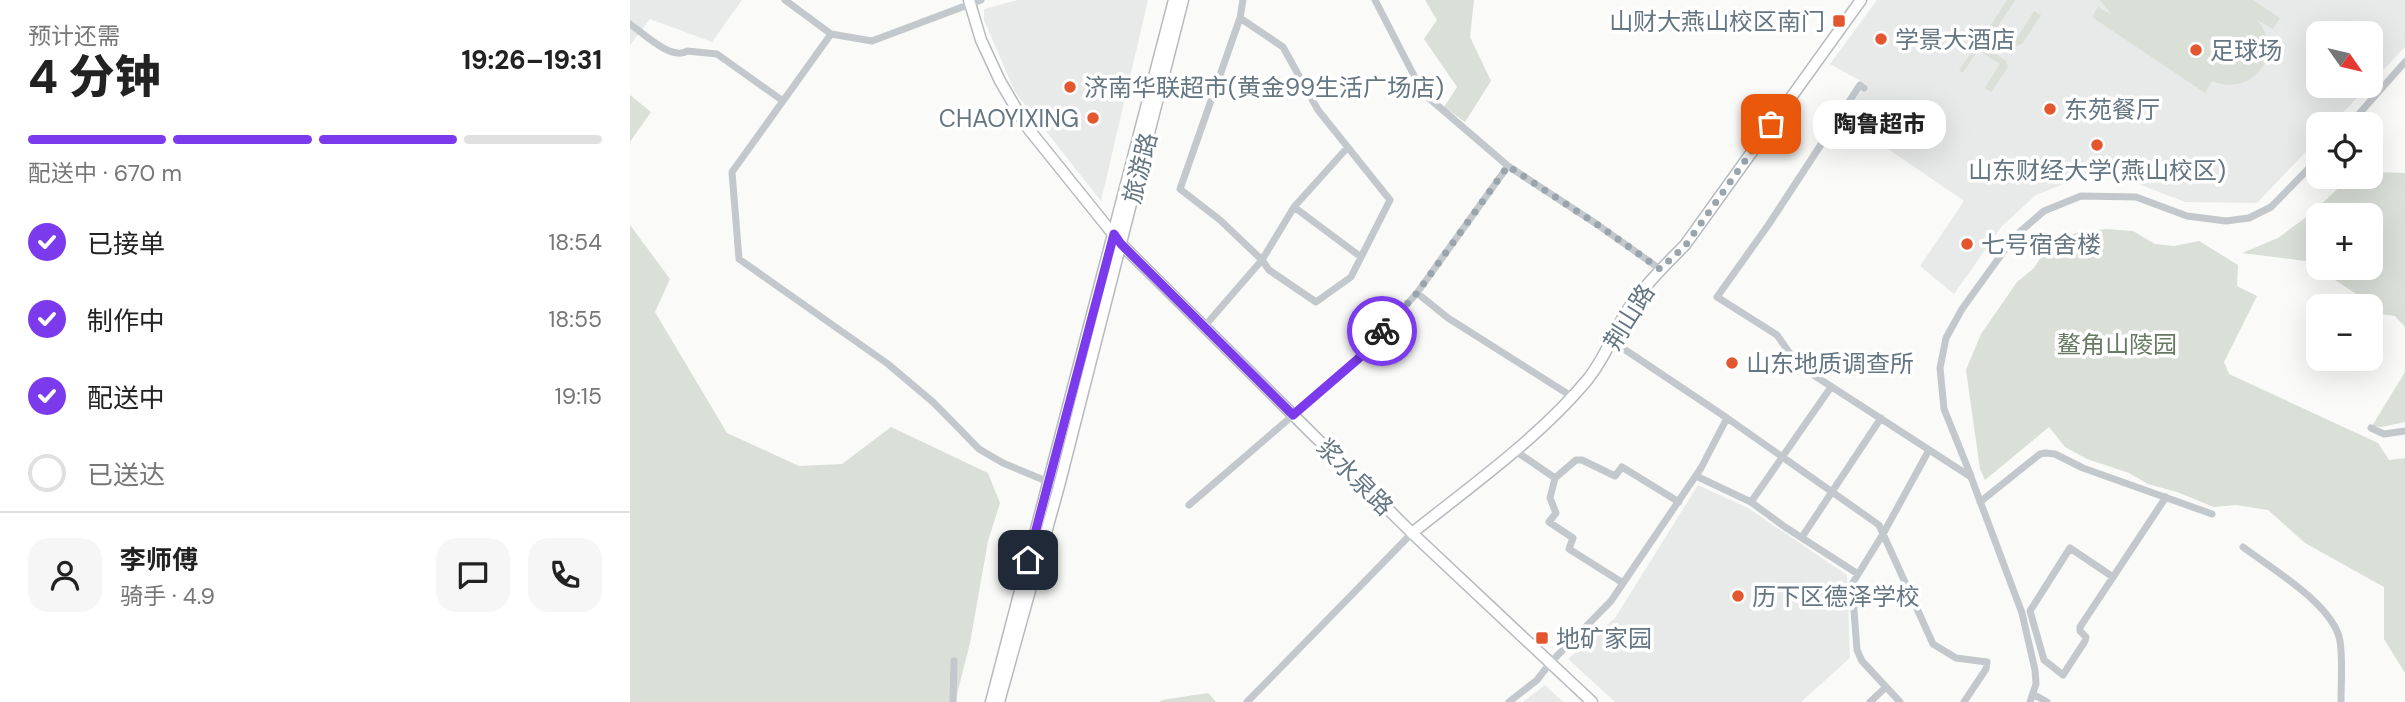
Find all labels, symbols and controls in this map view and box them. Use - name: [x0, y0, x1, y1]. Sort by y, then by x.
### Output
- place label: 山财大燕山校区南门: [1609, 6, 1825, 37]
- marker: 山财大燕山校区南门: [1831, 13, 1847, 29]
- text: 预计还需: [28, 21, 120, 51]
- north arrow: [2306, 21, 2384, 98]
- map controls: [2306, 21, 2383, 371]
- place label: 学景大酒店: [1895, 24, 2015, 55]
- marker: 学景大酒店: [1873, 31, 1889, 47]
- place label: 足球场: [2210, 35, 2282, 66]
- marker: 足球场: [2188, 42, 2204, 58]
- text: 19:26–19:31: [461, 43, 602, 77]
- text: 4 分钟: [28, 47, 161, 107]
- place label: 济南华联超市(黄金99生活广场店): [1084, 72, 1444, 103]
- marker: 济南华联超市(黄金99生活广场店): [1062, 79, 1078, 95]
- pin: [1741, 94, 1801, 154]
- place label: 东苑餐厅: [2064, 94, 2160, 125]
- callout: 陶鲁超市: [1813, 100, 1946, 148]
- marker: 东苑餐厅: [2042, 101, 2058, 117]
- place label: CHAOYIXING: [939, 103, 1079, 134]
- icon: bag: [1752, 105, 1790, 143]
- text: 陶鲁超市: [1834, 109, 1926, 139]
- marker: CHAOYIXING: [1085, 110, 1101, 126]
- button: locate: [2306, 112, 2383, 189]
- street label: 旅游路: [1116, 129, 1164, 207]
- marker: 山东财经大学(燕山校区): [2089, 137, 2105, 153]
- place label: 山东财经大学(燕山校区): [1968, 155, 2226, 186]
- text: 配送中 · 670 m: [28, 158, 182, 188]
- button: +: [2306, 203, 2383, 280]
- icon: check: [28, 223, 66, 261]
- text: 已接单: [87, 227, 165, 261]
- text: 18:54: [548, 227, 602, 257]
- place label: 七号宿舍楼: [1981, 229, 2101, 260]
- marker: 七号宿舍楼: [1959, 236, 1975, 252]
- street label: 荆山路: [1597, 278, 1661, 356]
- button: −: [2306, 294, 2383, 371]
- courier: [1347, 296, 1417, 366]
- icon: check: [28, 300, 66, 338]
- text: 制作中: [87, 304, 165, 338]
- text: 18:55: [548, 304, 602, 334]
- icon: bike: [1363, 312, 1401, 350]
- park label: 鳌角山陵园: [2057, 329, 2177, 360]
- place label: 山东地质调查所: [1746, 348, 1914, 379]
- marker: 山东地质调查所: [1724, 355, 1740, 371]
- icon: check: [28, 377, 66, 415]
- text: 配送中: [87, 381, 165, 415]
- text: 19:15: [555, 381, 602, 411]
- street label: 浆水泉路: [1310, 432, 1400, 522]
- text: 已送达: [87, 458, 165, 492]
- pin: [998, 530, 1058, 590]
- button: person: [28, 538, 102, 612]
- button: chat: [436, 538, 510, 612]
- button: phone: [528, 538, 602, 612]
- icon: home: [1009, 541, 1047, 579]
- text: 李师傅: [120, 543, 198, 577]
- text: 骑手 · 4.9: [120, 581, 215, 611]
- place label: 历下区德泽学校: [1752, 581, 1920, 612]
- marker: 历下区德泽学校: [1730, 588, 1746, 604]
- place label: 地矿家园: [1556, 623, 1652, 654]
- marker: 地矿家园: [1534, 630, 1550, 646]

